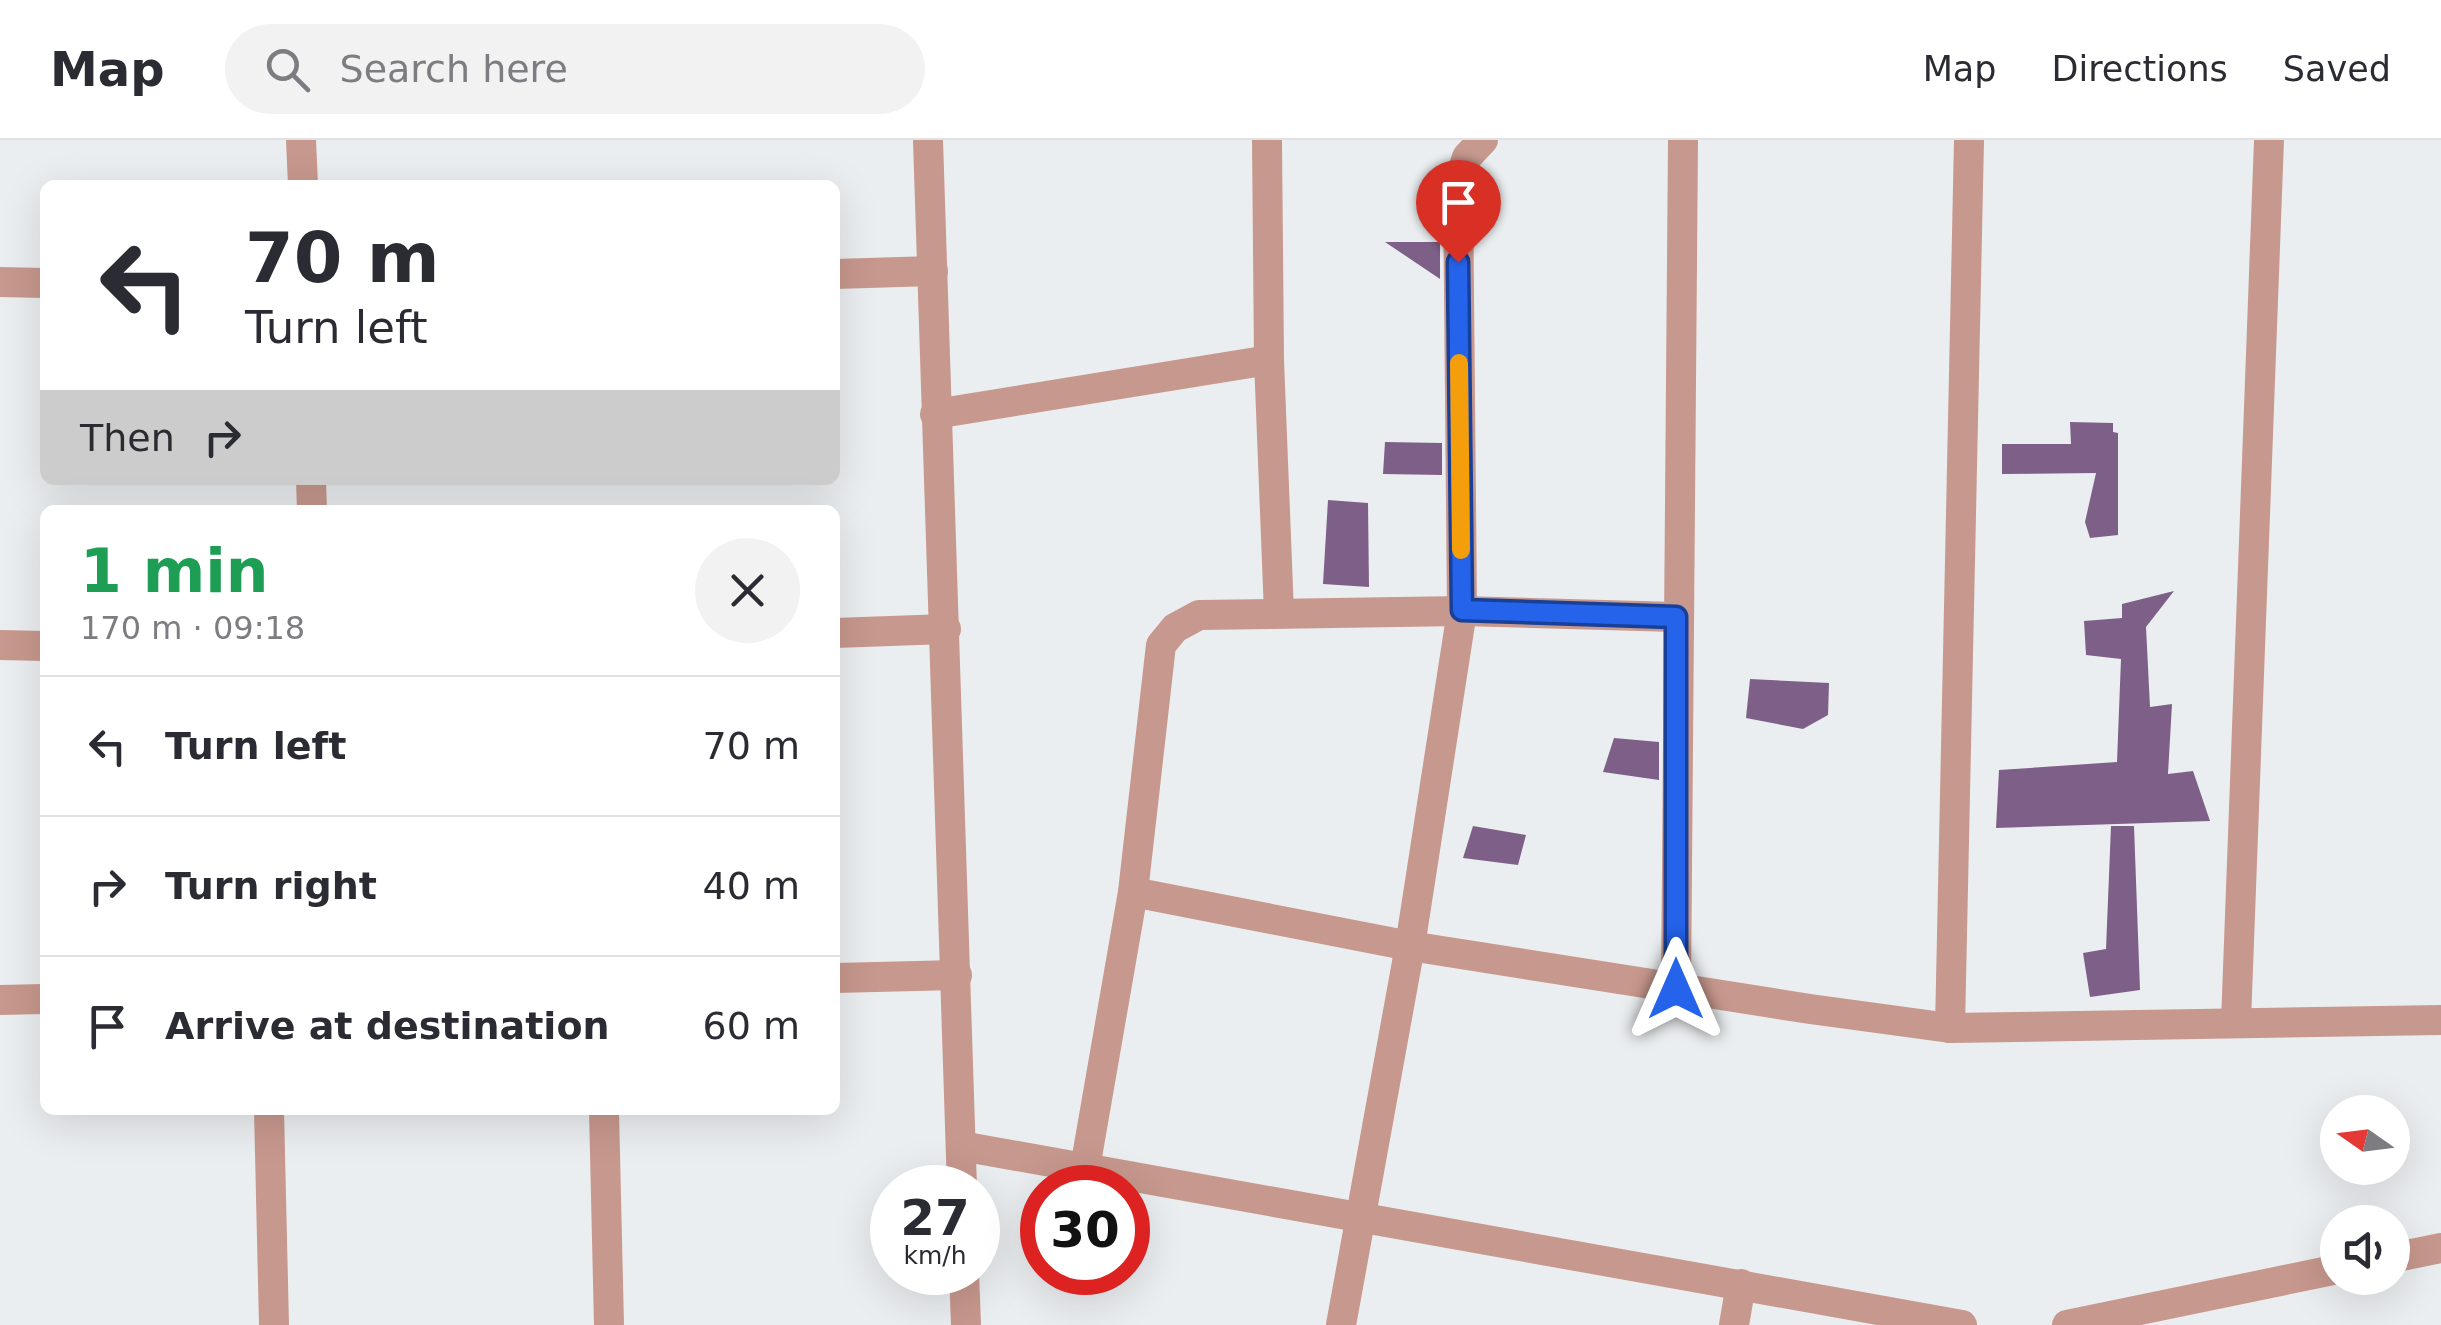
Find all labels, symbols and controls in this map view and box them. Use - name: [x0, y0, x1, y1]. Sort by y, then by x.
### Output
- search box: [225, 24, 925, 114]
- text: Map: [50, 41, 165, 97]
- icon: search: [260, 42, 315, 97]
- text: Search here: [340, 47, 568, 91]
- text: Map: [1923, 49, 1997, 89]
- text: Directions: [2052, 49, 2228, 89]
- text: Saved: [2283, 49, 2391, 89]
- pin: [1416, 160, 1501, 263]
- icon: arrive: [1431, 175, 1486, 230]
- text: 70 m: [245, 217, 440, 299]
- icon: left: [80, 220, 210, 350]
- text: Turn left: [245, 301, 428, 354]
- icon: right: [195, 410, 250, 465]
- text: Then: [80, 416, 175, 460]
- text: 1 min: [80, 536, 268, 606]
- button: close: [695, 538, 800, 643]
- text: 170 m · 09:18: [80, 609, 305, 647]
- icon: left: [80, 719, 135, 774]
- text: Turn left: [165, 724, 346, 768]
- text: 70 m: [703, 724, 800, 768]
- icon: right: [80, 859, 135, 914]
- text: Turn right: [165, 864, 377, 908]
- text: 40 m: [703, 864, 800, 908]
- position arrow: [1624, 937, 1728, 1041]
- icon: arrive: [80, 999, 135, 1054]
- text: Arrive at destination: [165, 1004, 610, 1048]
- text: 60 m: [703, 1004, 800, 1048]
- north arrow: [2320, 1095, 2410, 1185]
- map controls: [2320, 1095, 2410, 1295]
- speed limit sign: 30: [1020, 1165, 1150, 1295]
- text: 27: [900, 1189, 970, 1247]
- button: sound: [2320, 1205, 2410, 1295]
- text: km/h: [903, 1241, 967, 1270]

